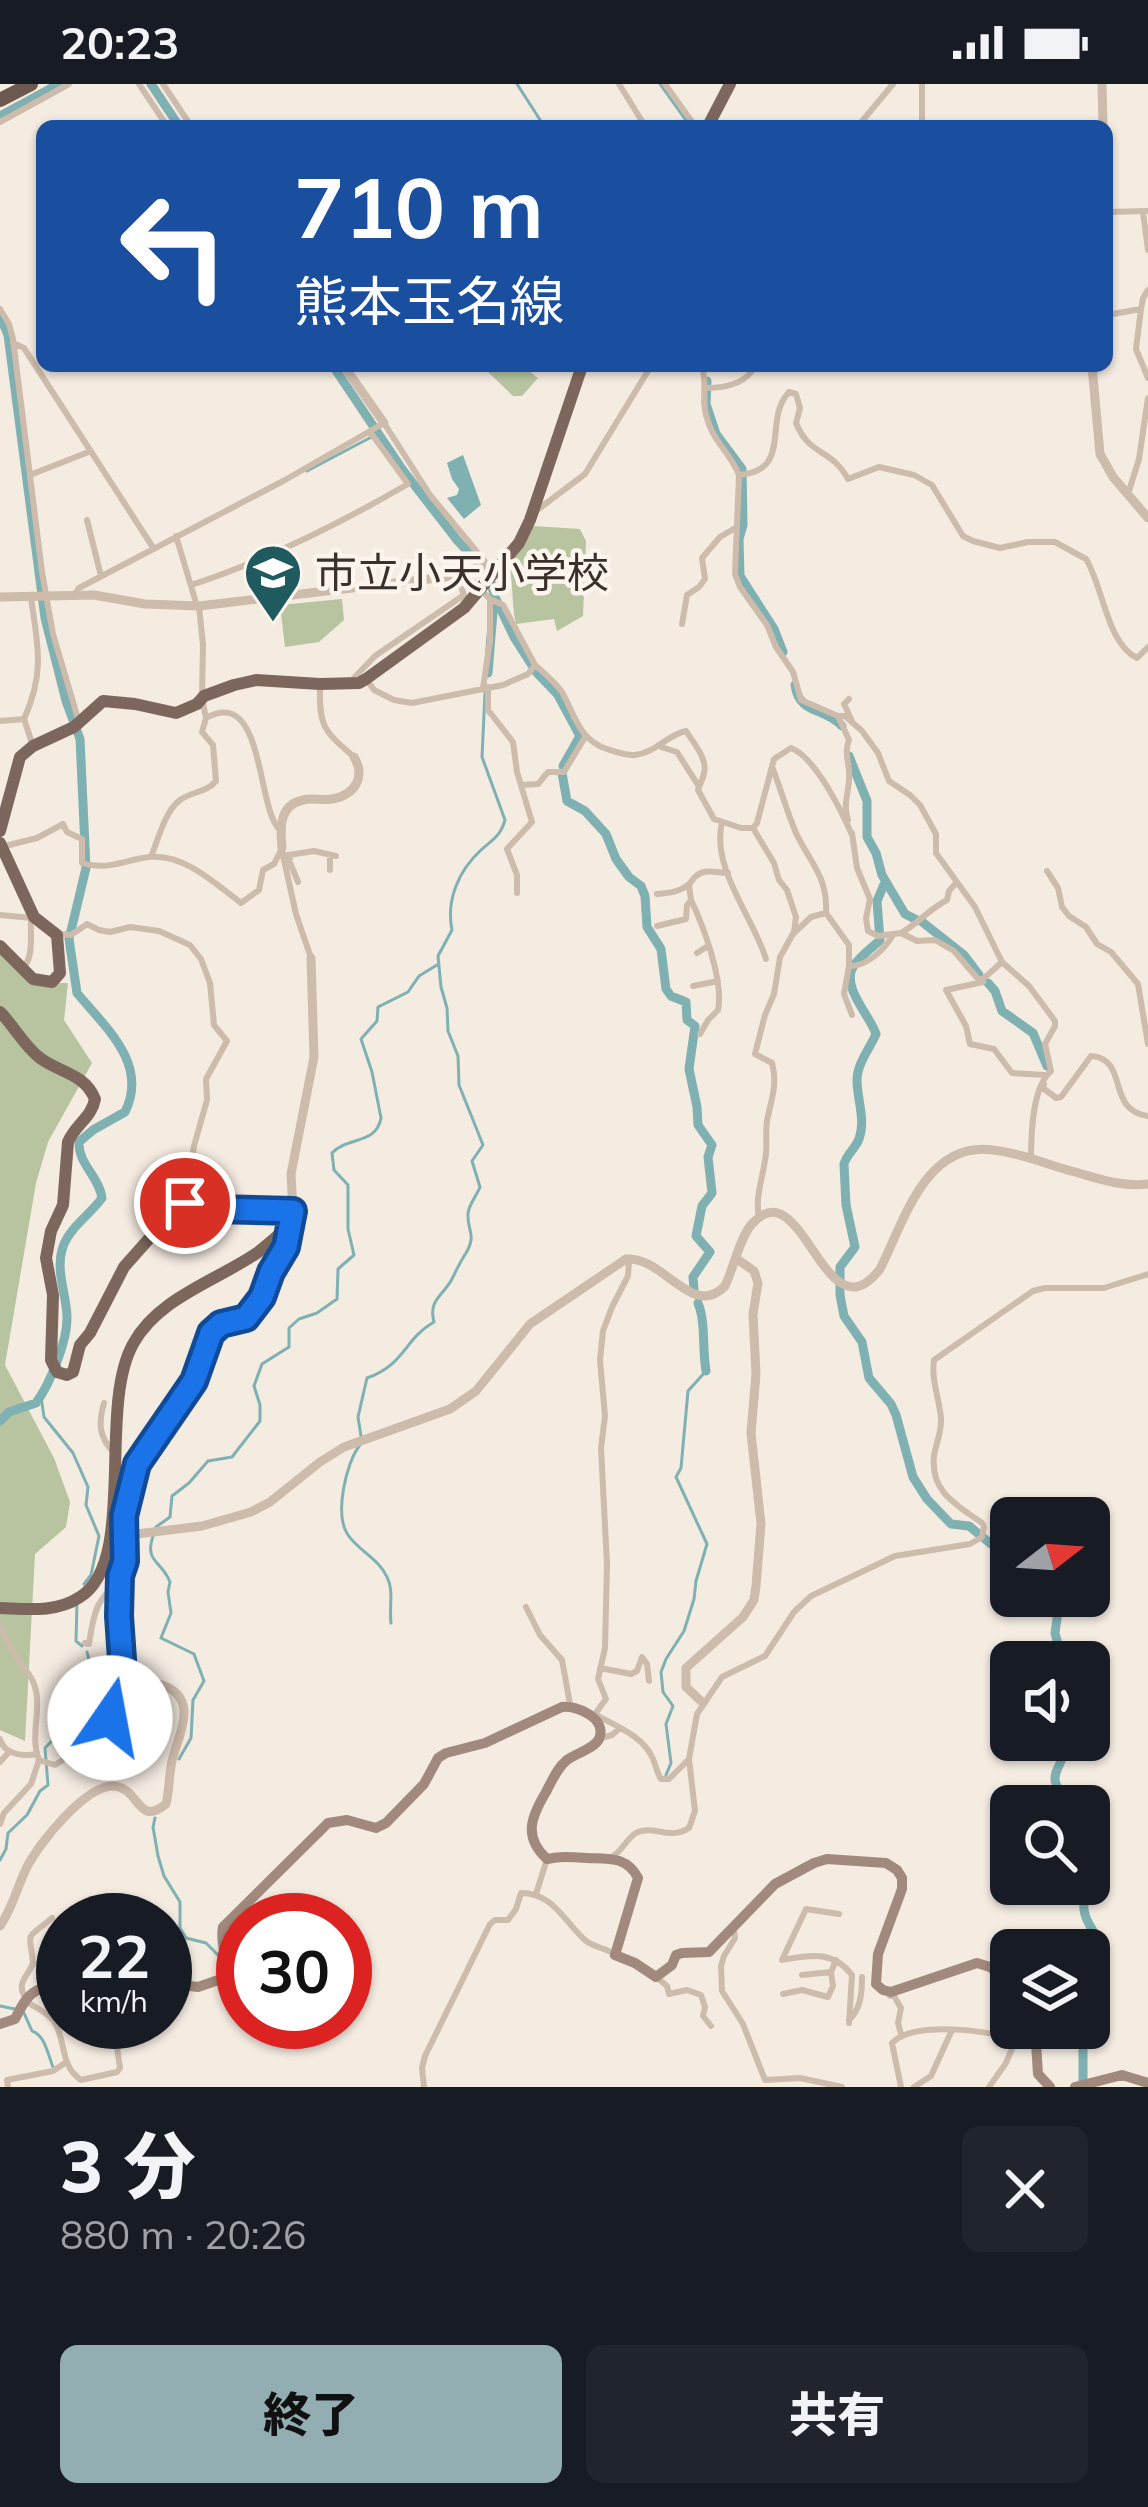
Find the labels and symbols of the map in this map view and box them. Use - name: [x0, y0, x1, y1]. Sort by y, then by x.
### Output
- school or university icon: 市立小天小学校: [242, 542, 304, 624]
- place label: 市立小天小学校: [315, 546, 609, 599]
- pin: [134, 1152, 236, 1254]
- north arrow: [990, 1497, 1110, 1617]
- position arrow: [47, 1655, 173, 1781]
- speed limit sign: 30: [216, 1893, 372, 2049]

